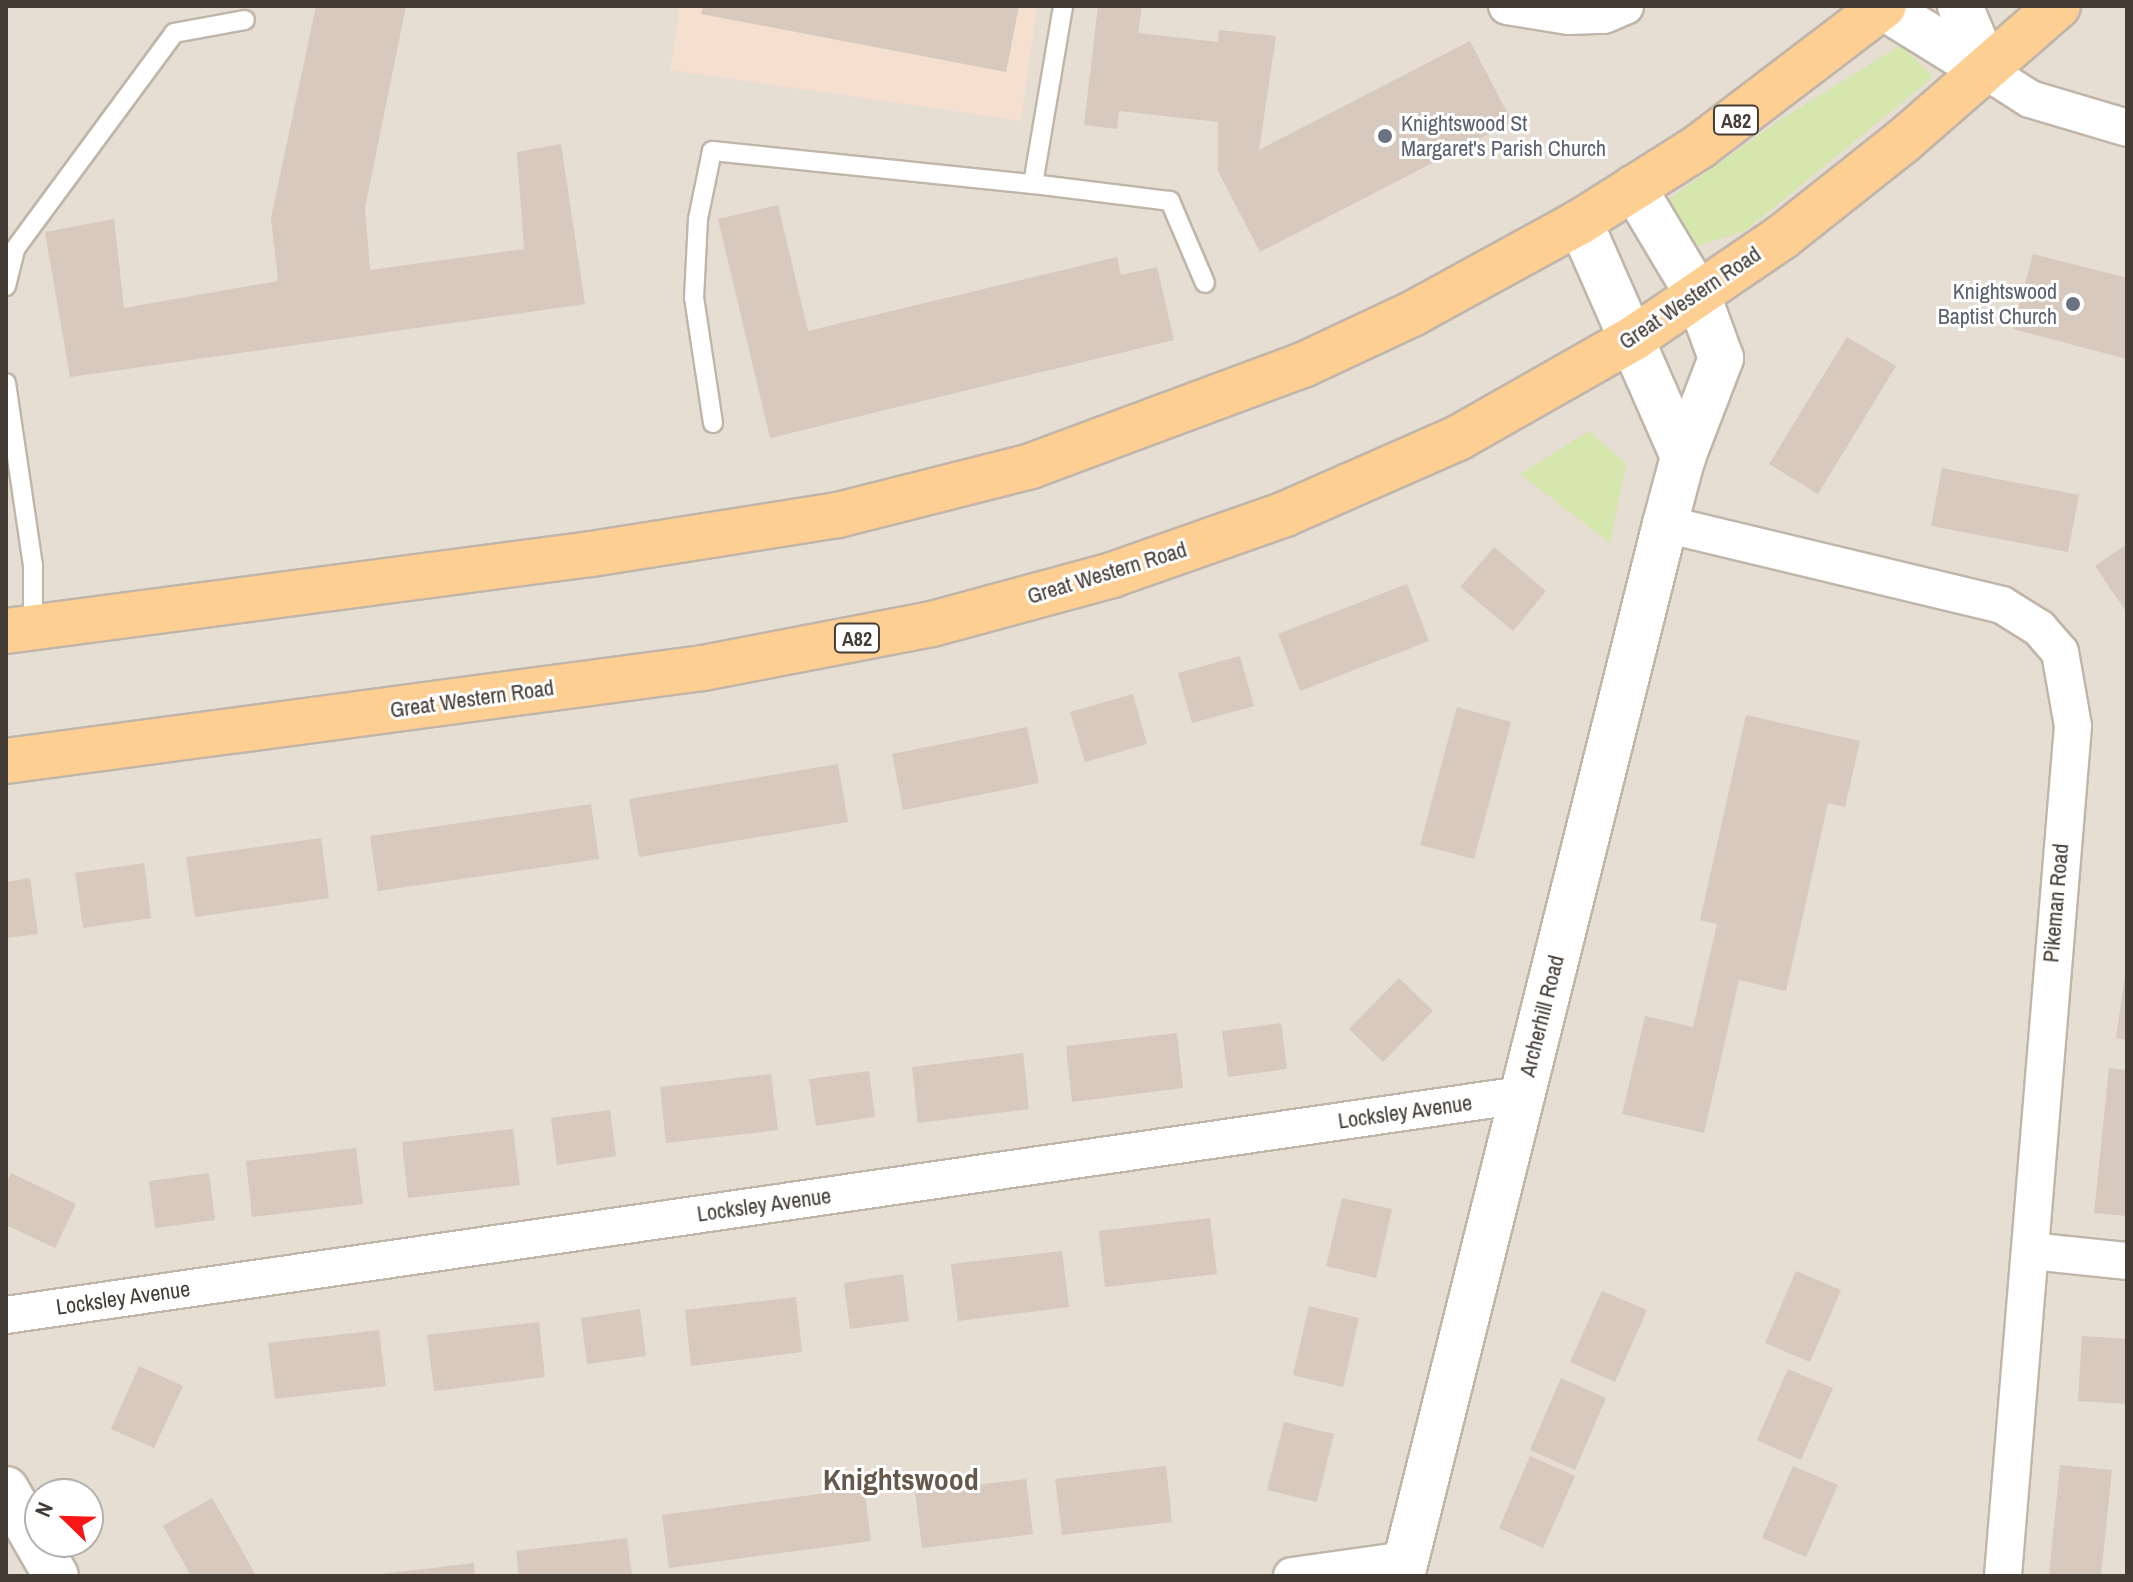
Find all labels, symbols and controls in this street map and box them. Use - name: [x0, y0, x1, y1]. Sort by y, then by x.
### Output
- road number: A82: [1712, 104, 1760, 136]
- place label: Knightswood St Margaret's Parish Church: [1401, 110, 1606, 162]
- marker: Knightswood St Margaret's Parish Church: [1376, 127, 1394, 145]
- street label: Great Western Road: [1614, 241, 1766, 355]
- place label: Knightswood Baptist Church: [1938, 278, 2057, 330]
- marker: Knightswood Baptist Church: [2064, 295, 2082, 313]
- street label: Great Western Road: [1024, 536, 1190, 610]
- road number: A82: [833, 622, 881, 654]
- street label: Great Western Road: [388, 674, 556, 724]
- street label: Pikeman Road: [2038, 842, 2074, 964]
- street label: Archerhill Road: [1514, 952, 1570, 1080]
- street label: Locksley Avenue: [1336, 1089, 1474, 1135]
- street label: Locksley Avenue: [695, 1182, 833, 1228]
- street label: Locksley Avenue: [54, 1275, 192, 1321]
- district label: Knightswood: [823, 1461, 979, 1497]
- north arrow: [24, 1478, 104, 1558]
- text: N: [27, 1498, 60, 1521]

